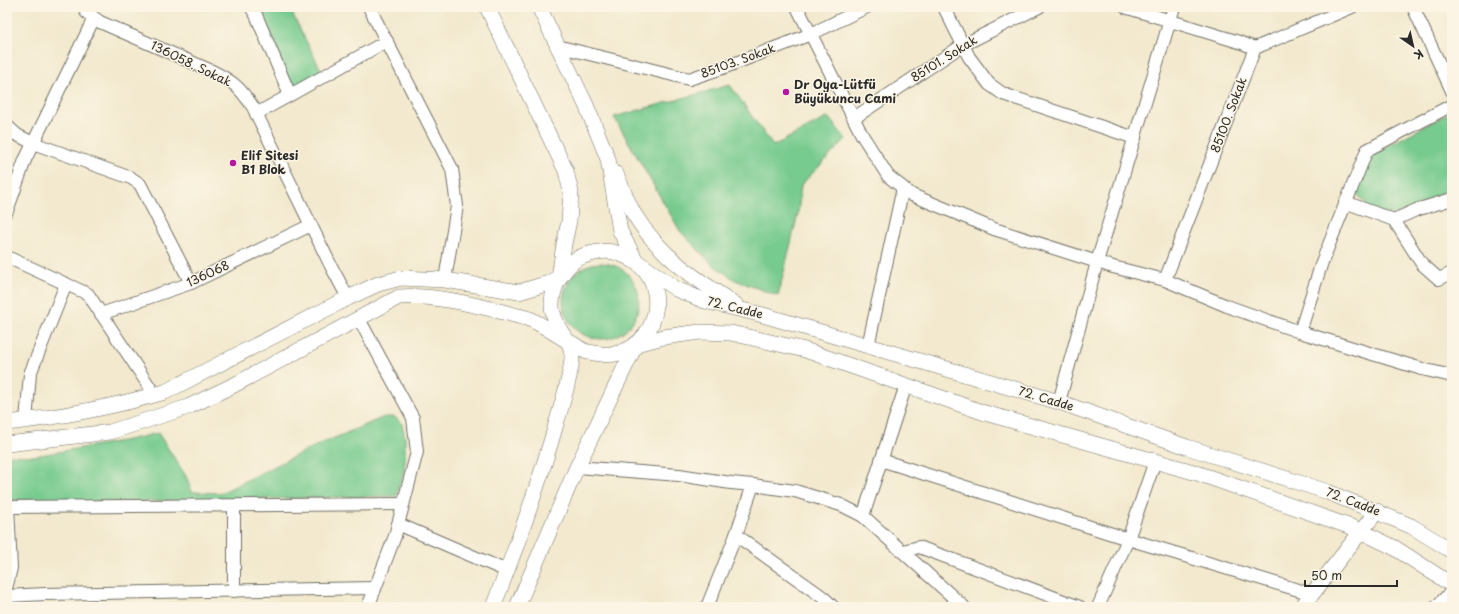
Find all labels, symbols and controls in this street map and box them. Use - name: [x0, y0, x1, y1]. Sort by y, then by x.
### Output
- north arrow: [1393, 26, 1433, 66]
- street label: 85101. Sokak: [907, 30, 980, 86]
- street label: 136058. Sokak: [148, 36, 235, 90]
- street label: 85103. Sokak: [698, 38, 778, 82]
- text: K: [1411, 45, 1427, 64]
- street label: 85100. Sokak: [1205, 74, 1251, 155]
- place label: Dr Oya-Lütfü Büyükuncu Cami: [794, 75, 897, 107]
- marker: Dr Oya-Lütfü Büyükuncu Cami: [781, 87, 791, 97]
- place label: Elif Sitesi B1 Blok: [241, 146, 299, 178]
- marker: Elif Sitesi B1 Blok: [228, 158, 238, 168]
- street label: 136068: [183, 255, 232, 291]
- street label: 72. Cadde: [705, 291, 765, 323]
- street label: 72. Cadde: [1016, 381, 1076, 415]
- street label: 72. Cadde: [1324, 482, 1383, 520]
- scale bar: [1305, 562, 1397, 588]
- text: 50 m: [1311, 566, 1342, 584]

